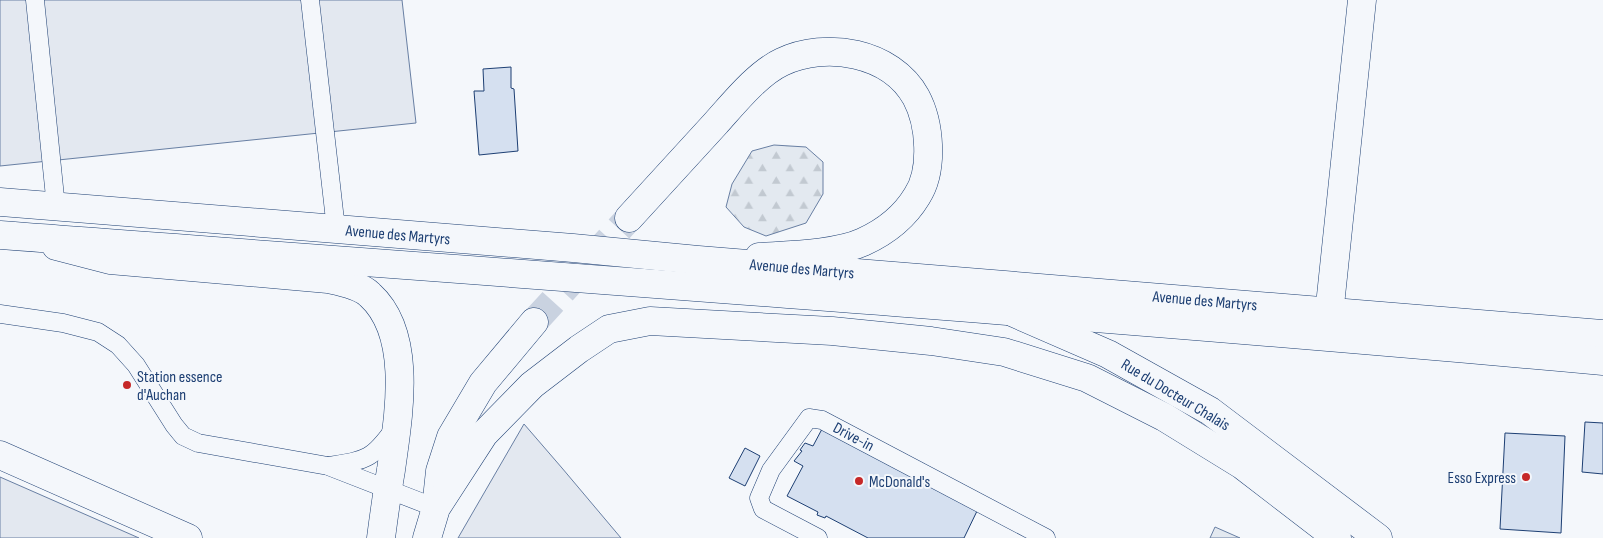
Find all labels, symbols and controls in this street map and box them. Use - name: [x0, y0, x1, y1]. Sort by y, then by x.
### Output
- street label: Avenue des Martyrs: [344, 221, 451, 250]
- street label: Avenue des Martyrs: [748, 255, 855, 284]
- street label: Avenue des Martyrs: [1151, 287, 1258, 316]
- street label: Rue du Docteur Chalais: [1117, 355, 1233, 435]
- place label: Station essence d'Auchan: [137, 368, 223, 405]
- marker: Station essence d'Auchan: [121, 379, 133, 391]
- street label: Drive-in: [830, 419, 877, 456]
- place label: Esso Express: [1448, 469, 1516, 488]
- marker: Esso Express: [1520, 471, 1532, 483]
- place label: McDonald's: [869, 473, 931, 492]
- marker: McDonald's: [853, 475, 865, 487]

